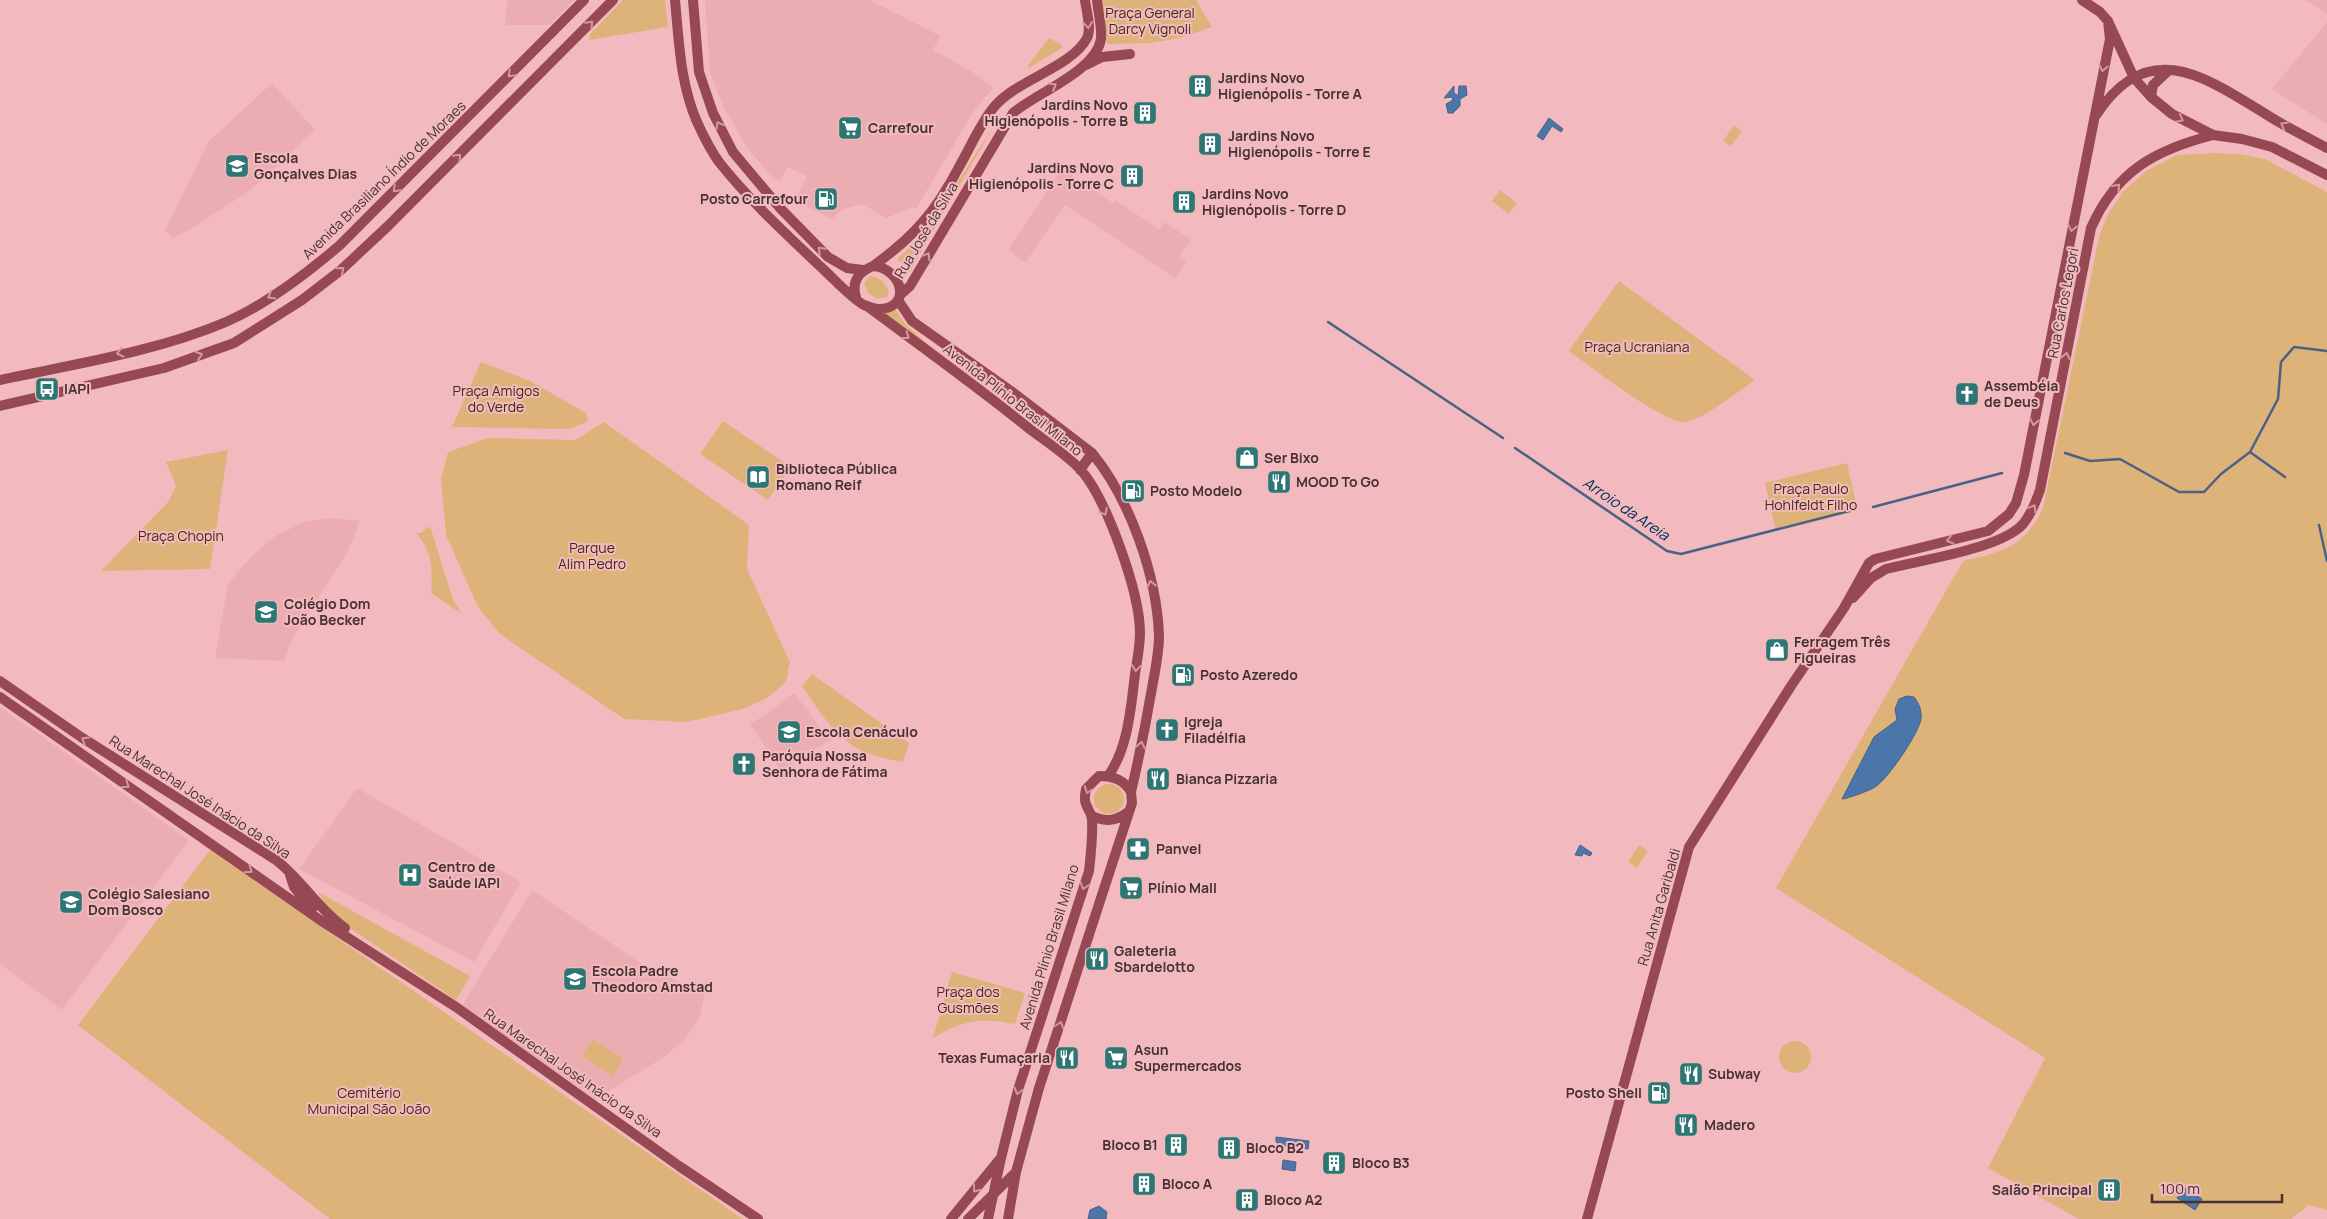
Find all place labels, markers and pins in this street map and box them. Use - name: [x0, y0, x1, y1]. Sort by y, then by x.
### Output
- place label: Jardins Novo Higienópolis - Torre A: [1218, 68, 1363, 103]
- building icon: Jardins Novo Higienópolis - Torre A: [1187, 73, 1213, 99]
- place label: Jardins Novo Higienópolis - Torre B: [985, 95, 1128, 130]
- building icon: Jardins Novo Higienópolis - Torre B: [1132, 100, 1158, 126]
- supermarket icon: Carrefour: [837, 115, 863, 141]
- place label: Carrefour: [868, 118, 934, 137]
- place label: Jardins Novo Higienópolis - Torre E: [1228, 126, 1371, 161]
- building icon: Jardins Novo Higienópolis - Torre E: [1197, 131, 1223, 157]
- place label: Escola Gonçalves Dias: [254, 148, 358, 183]
- school or university icon: Escola Gonçalves Dias: [224, 153, 250, 179]
- place label: Jardins Novo Higienópolis - Torre C: [969, 158, 1114, 193]
- building icon: Jardins Novo Higienópolis - Torre C: [1119, 163, 1145, 189]
- place label: Jardins Novo Higienópolis - Torre D: [1202, 184, 1347, 219]
- fuel station icon: Posto Carrefour: [813, 186, 839, 212]
- place label: Posto Carrefour: [700, 189, 808, 208]
- building icon: Jardins Novo Higienópolis - Torre D: [1171, 189, 1197, 215]
- bus stop icon: IAPI: [34, 376, 60, 402]
- place label: Assembéia de Deus: [1984, 376, 2058, 411]
- place label: IAPI: [64, 379, 90, 398]
- church icon: Assembéia de Deus: [1954, 381, 1980, 407]
- shop icon: Ser Bixo: [1234, 445, 1260, 471]
- place label: Ser Bixo: [1264, 448, 1319, 467]
- place label: Biblioteca Pública Romano Reif: [776, 459, 897, 494]
- library icon: Biblioteca Pública Romano Reif: [745, 464, 771, 490]
- restaurant icon: MOOD To Go: [1266, 469, 1292, 495]
- place label: MOOD To Go: [1296, 472, 1380, 491]
- fuel station icon: Posto Modelo: [1120, 478, 1146, 504]
- place label: Posto Modelo: [1150, 481, 1243, 500]
- place label: Colégio Dom João Becker: [284, 594, 370, 629]
- school or university icon: Colégio Dom João Becker: [253, 599, 279, 625]
- place label: Ferragem Três Figueiras: [1794, 632, 1891, 667]
- shop icon: Ferragem Três Figueiras: [1764, 637, 1790, 663]
- fuel station icon: Posto Azeredo: [1170, 662, 1196, 688]
- place label: Posto Azeredo: [1200, 665, 1298, 684]
- place label: Igreja Filadélfia: [1184, 712, 1246, 747]
- church icon: Igreja Filadélfia: [1154, 717, 1180, 743]
- school or university icon: Escola Cenáculo: [776, 719, 802, 745]
- place label: Escola Cenáculo: [806, 722, 918, 741]
- place label: Paróquia Nossa Senhora de Fátima: [762, 746, 887, 781]
- church icon: Paróquia Nossa Senhora de Fátima: [731, 751, 757, 777]
- restaurant icon: Bianca Pizzaria: [1145, 766, 1171, 792]
- place label: Bianca Pizzaria: [1176, 769, 1277, 788]
- pharmacy icon: Panvel: [1125, 836, 1151, 862]
- place label: Panvel: [1156, 839, 1201, 858]
- place label: Centro de Saúde IAPI: [428, 857, 500, 892]
- hospital icon: Centro de Saúde IAPI: [397, 862, 423, 888]
- supermarket icon: Plínio Mall: [1118, 875, 1144, 901]
- place label: Plínio Mall: [1148, 878, 1217, 897]
- place label: Colégio Salesiano Dom Bosco: [88, 884, 210, 919]
- school or university icon: Colégio Salesiano Dom Bosco: [58, 889, 84, 915]
- place label: Galeteria Sbardelotto: [1114, 941, 1195, 976]
- restaurant icon: Galeteria Sbardelotto: [1084, 946, 1110, 972]
- place label: Escola Padre Theodoro Amstad: [592, 961, 713, 996]
- school or university icon: Escola Padre Theodoro Amstad: [562, 966, 588, 992]
- place label: Asun Supermercados: [1134, 1040, 1242, 1075]
- restaurant icon: Texas Fumaçaria: [1054, 1045, 1080, 1071]
- supermarket icon: Asun Supermercados: [1103, 1045, 1129, 1071]
- place label: Texas Fumaçaria: [938, 1048, 1050, 1067]
- restaurant icon: Subway: [1678, 1061, 1704, 1087]
- place label: Subway: [1708, 1064, 1761, 1083]
- fuel station icon: Posto Shell: [1646, 1080, 1672, 1106]
- place label: Posto Shell: [1566, 1083, 1642, 1102]
- restaurant icon: Madero: [1673, 1112, 1699, 1138]
- place label: Madero: [1704, 1115, 1756, 1134]
- building icon: Bloco B1: [1163, 1132, 1189, 1158]
- place label: Bloco B1: [1102, 1135, 1158, 1154]
- building icon: Bloco B2: [1216, 1135, 1242, 1161]
- place label: Bloco B2: [1246, 1138, 1304, 1157]
- building icon: Bloco B3: [1321, 1150, 1347, 1176]
- place label: Bloco B3: [1352, 1153, 1410, 1172]
- building icon: Bloco A: [1131, 1171, 1157, 1197]
- place label: Bloco A: [1162, 1174, 1213, 1193]
- building icon: Salão Principal: [2096, 1177, 2122, 1203]
- place label: Salão Principal: [1992, 1180, 2092, 1199]
- building icon: Bloco A2: [1234, 1187, 1260, 1213]
- place label: Bloco A2: [1264, 1190, 1322, 1209]

